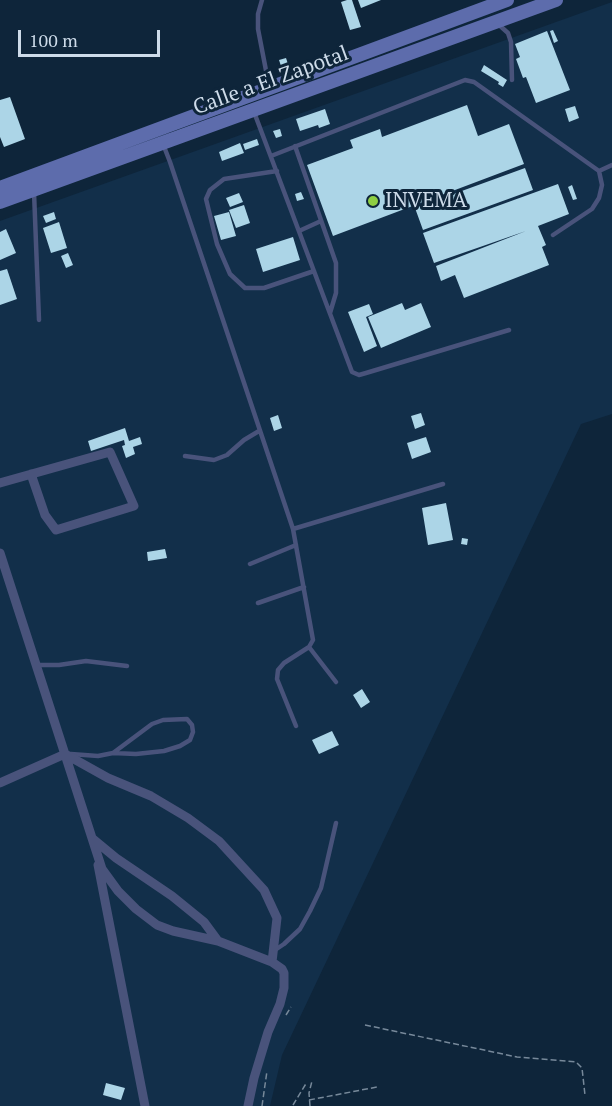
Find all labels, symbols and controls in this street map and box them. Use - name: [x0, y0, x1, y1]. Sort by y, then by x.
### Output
- scale bar: [21, 18, 164, 56]
- text: 100 m: [29, 28, 78, 52]
- street label: Calle a El Zapotal: [190, 41, 352, 121]
- place label: INVEMA: [385, 188, 467, 214]
- marker: INVEMA: [366, 194, 380, 208]

